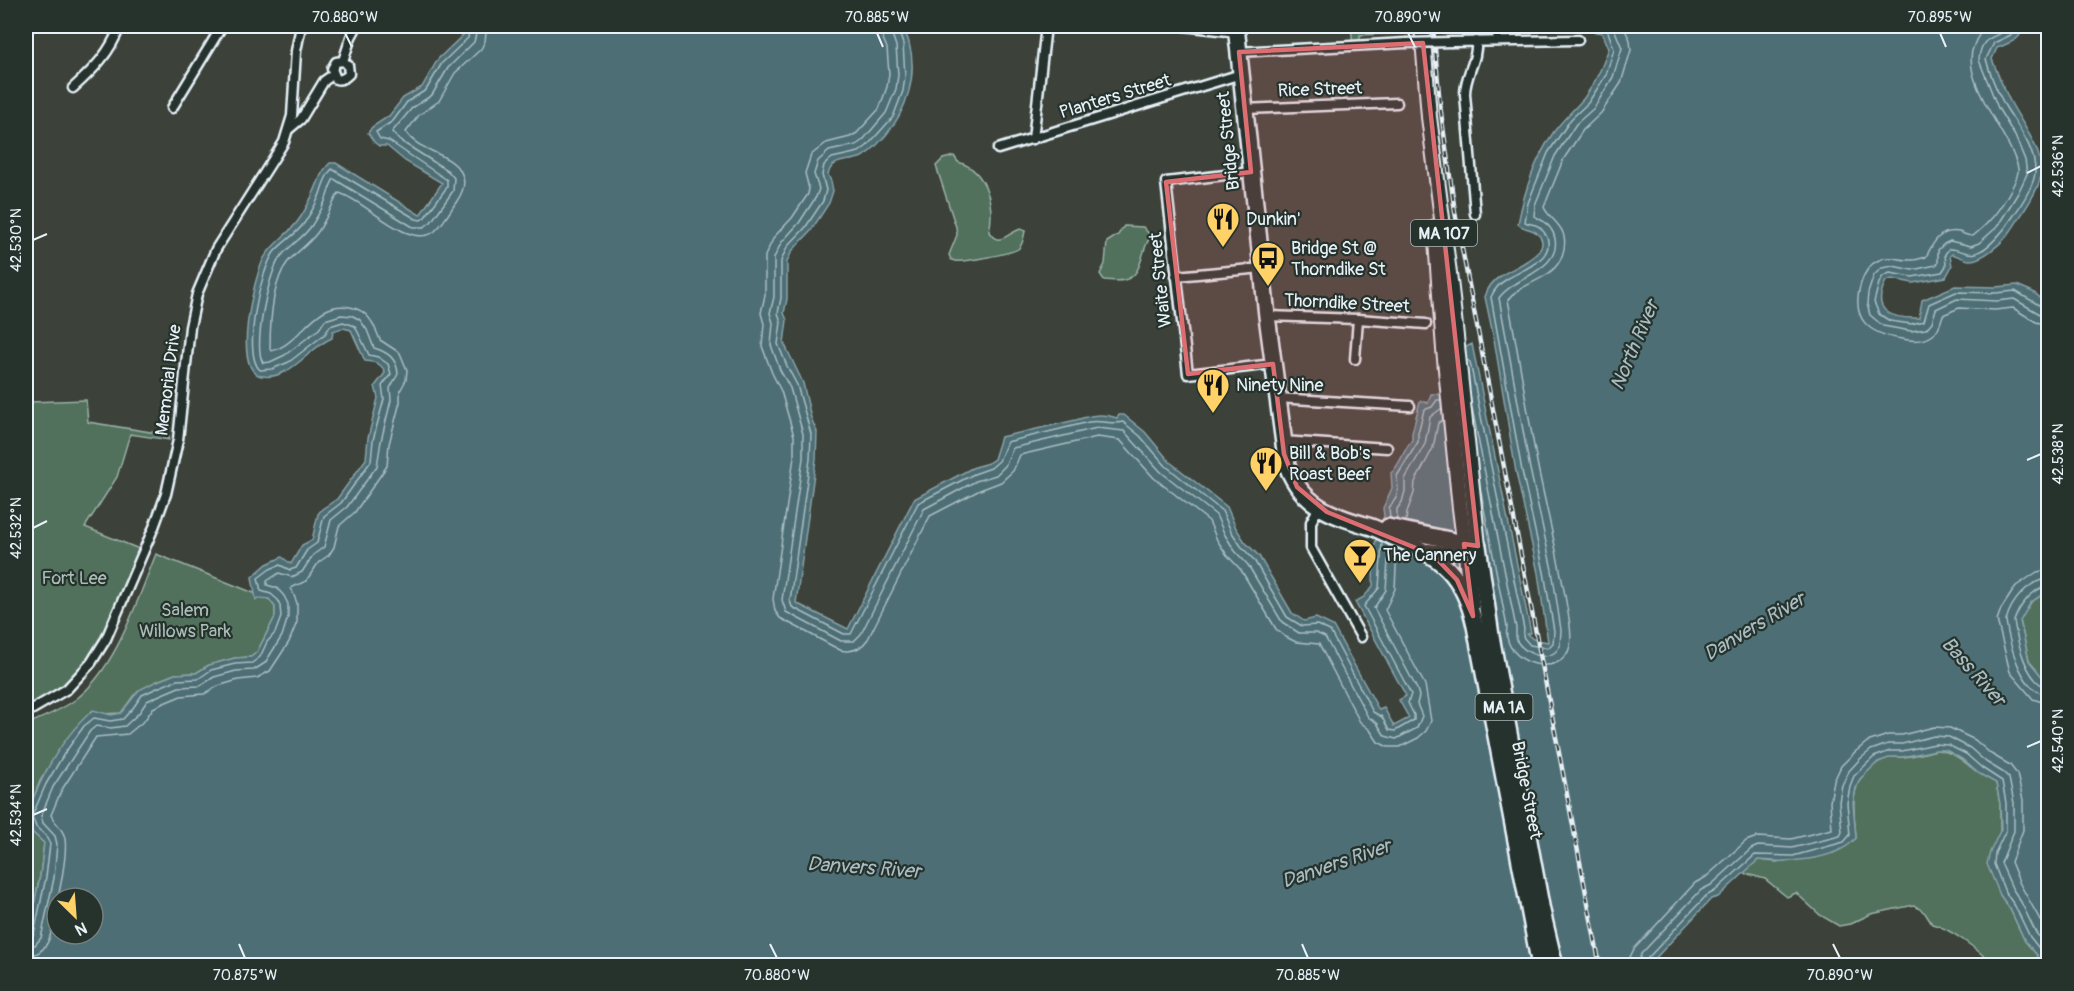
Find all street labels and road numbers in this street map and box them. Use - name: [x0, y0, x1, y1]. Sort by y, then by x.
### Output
- street label: Planters Street: [1057, 68, 1174, 124]
- street label: Rice Street: [1277, 77, 1363, 102]
- street label: Bridge Street: [1212, 90, 1245, 191]
- road number: MA 107: [1411, 220, 1477, 246]
- street label: Waite Street: [1144, 230, 1177, 329]
- street label: Thorndike Street: [1284, 289, 1411, 318]
- street label: Memorial Drive: [150, 323, 187, 437]
- road number: MA 1A: [1476, 694, 1532, 720]
- street label: Bridge Street: [1506, 739, 1547, 842]

